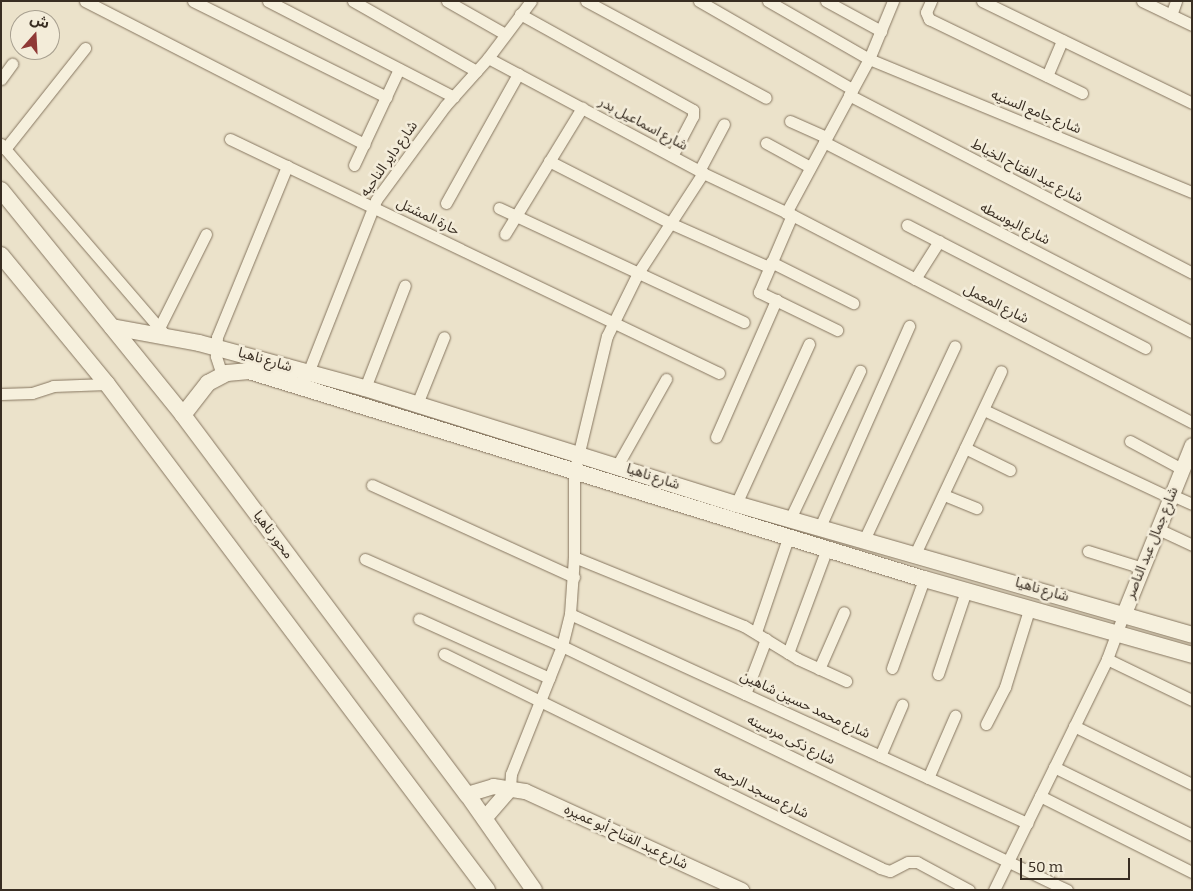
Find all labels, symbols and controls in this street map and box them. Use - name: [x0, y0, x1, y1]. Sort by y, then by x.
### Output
- north arrow: [10, 10, 60, 60]
- text: ش: [28, 10, 52, 32]
- street label: شارع جامع السنيه: [988, 86, 1084, 138]
- street label: شارع اسماعيل بدر: [596, 94, 690, 154]
- street label: شارع داير الناحيه: [357, 118, 421, 200]
- street label: شارع عبد الفتاح الخياط: [968, 136, 1086, 206]
- street label: حارة المشتل: [394, 195, 462, 239]
- street label: شارع البوسطه: [977, 199, 1053, 249]
- street label: شارع المعمل: [961, 280, 1031, 328]
- street label: شارع ناهيا: [236, 344, 294, 376]
- street label: شارع ناهيا: [624, 460, 682, 494]
- street label: شارع جمال عبد الناصر: [1122, 485, 1182, 601]
- street label: محور ناهيا: [249, 508, 297, 562]
- street label: شارع ناهيا: [1013, 574, 1071, 606]
- street label: شارع محمد حسين شاهين: [737, 667, 873, 743]
- street label: شارع ذكى مرسينه: [744, 711, 838, 769]
- street label: شارع مسجد الرحمه: [711, 762, 811, 822]
- street label: شارع عبد الفتاح أبو عميره: [561, 801, 691, 873]
- scale bar: [1023, 848, 1133, 880]
- text: 50 m: [1028, 858, 1063, 876]

